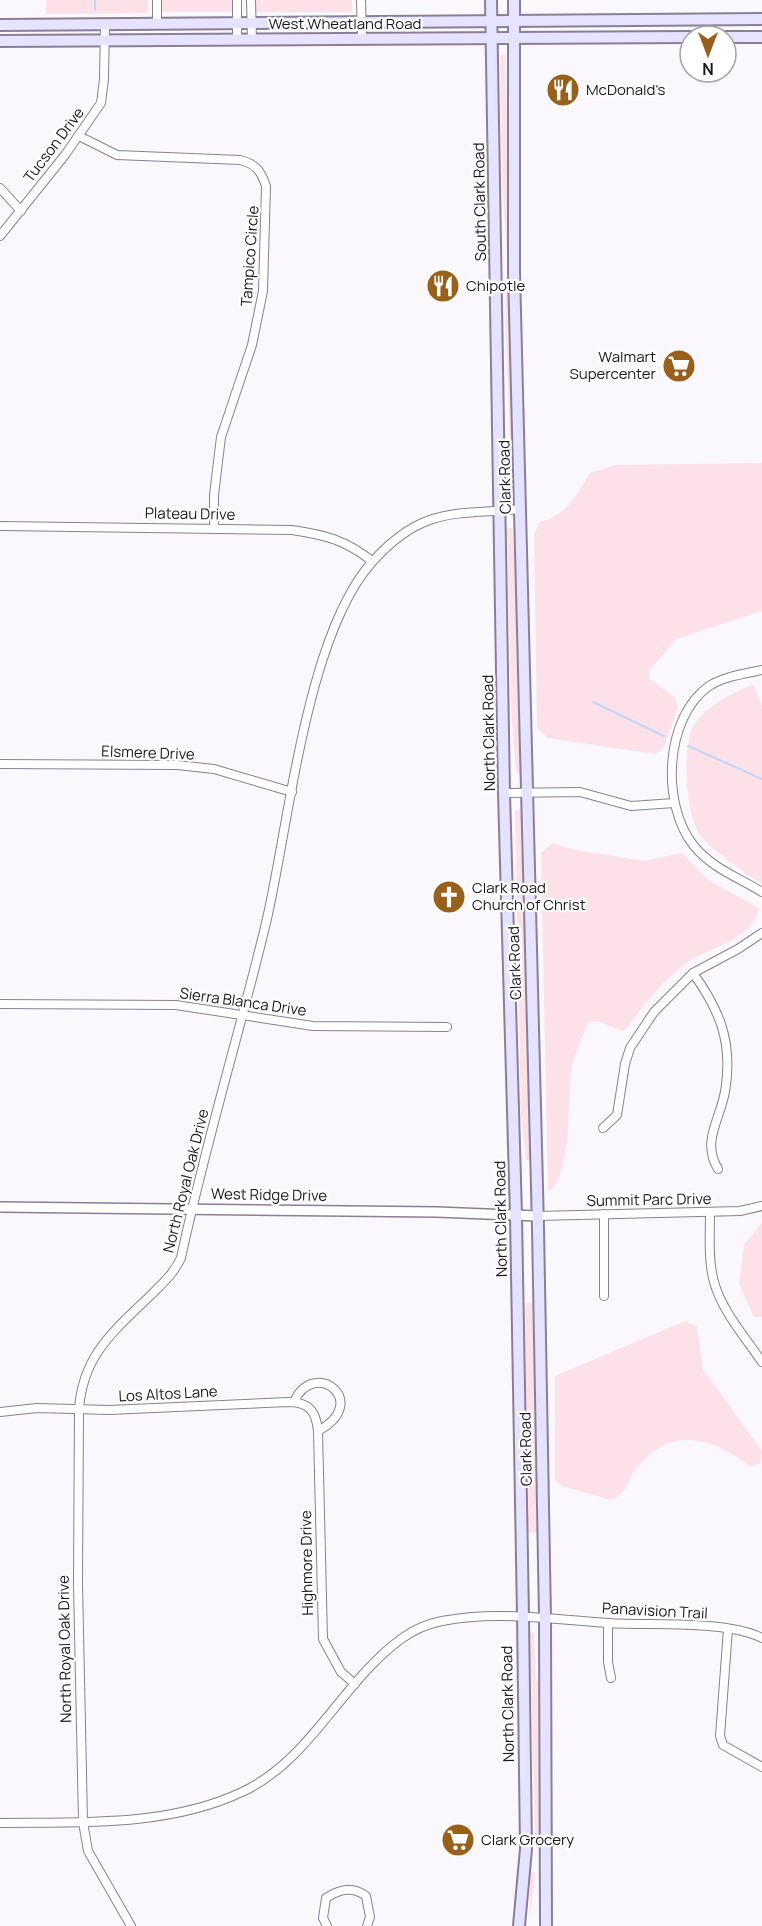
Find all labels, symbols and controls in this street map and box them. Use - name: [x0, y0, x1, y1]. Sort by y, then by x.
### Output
- street label: West Wheatland Road: [269, 13, 421, 34]
- north arrow: [678, 24, 738, 84]
- text: N: [702, 58, 714, 80]
- restaurant icon: McDonald's: [545, 72, 581, 108]
- place label: McDonald's: [586, 79, 665, 100]
- street label: Tucson Drive: [18, 103, 89, 187]
- street label: South Clark Road: [468, 142, 491, 262]
- street label: Tampico Circle: [235, 205, 264, 307]
- restaurant icon: Chipotle: [425, 268, 461, 304]
- place label: Chipotle: [466, 275, 525, 296]
- place label: Walmart Supercenter: [570, 346, 657, 384]
- supermarket icon: Walmart Supercenter: [661, 348, 697, 384]
- street label: Clark Road: [493, 440, 516, 514]
- street label: Plateau Drive: [145, 502, 236, 525]
- street label: North Clark Road: [477, 675, 500, 791]
- street label: Elsmere Drive: [101, 740, 195, 765]
- place label: Clark Road Church of Christ: [472, 877, 586, 915]
- church icon: Clark Road Church of Christ: [431, 879, 467, 915]
- street label: Clark Road: [503, 926, 526, 1000]
- street label: Sierra Blanca Drive: [178, 982, 308, 1021]
- street label: North Royal Oak Drive: [157, 1106, 214, 1255]
- street label: North Clark Road: [489, 1161, 512, 1277]
- street label: West Ridge Drive: [211, 1183, 328, 1206]
- street label: Summit Parc Drive: [586, 1188, 712, 1211]
- street label: Los Altos Lane: [118, 1380, 218, 1407]
- street label: Clark Road: [514, 1412, 537, 1486]
- street label: Highmore Drive: [295, 1510, 318, 1616]
- street label: North Royal Oak Drive: [53, 1575, 76, 1723]
- street label: Panavision Trail: [602, 1597, 708, 1624]
- street label: North Clark Road: [496, 1646, 519, 1762]
- supermarket icon: Clark Grocery: [440, 1822, 476, 1858]
- place label: Clark Grocery: [481, 1829, 574, 1850]

